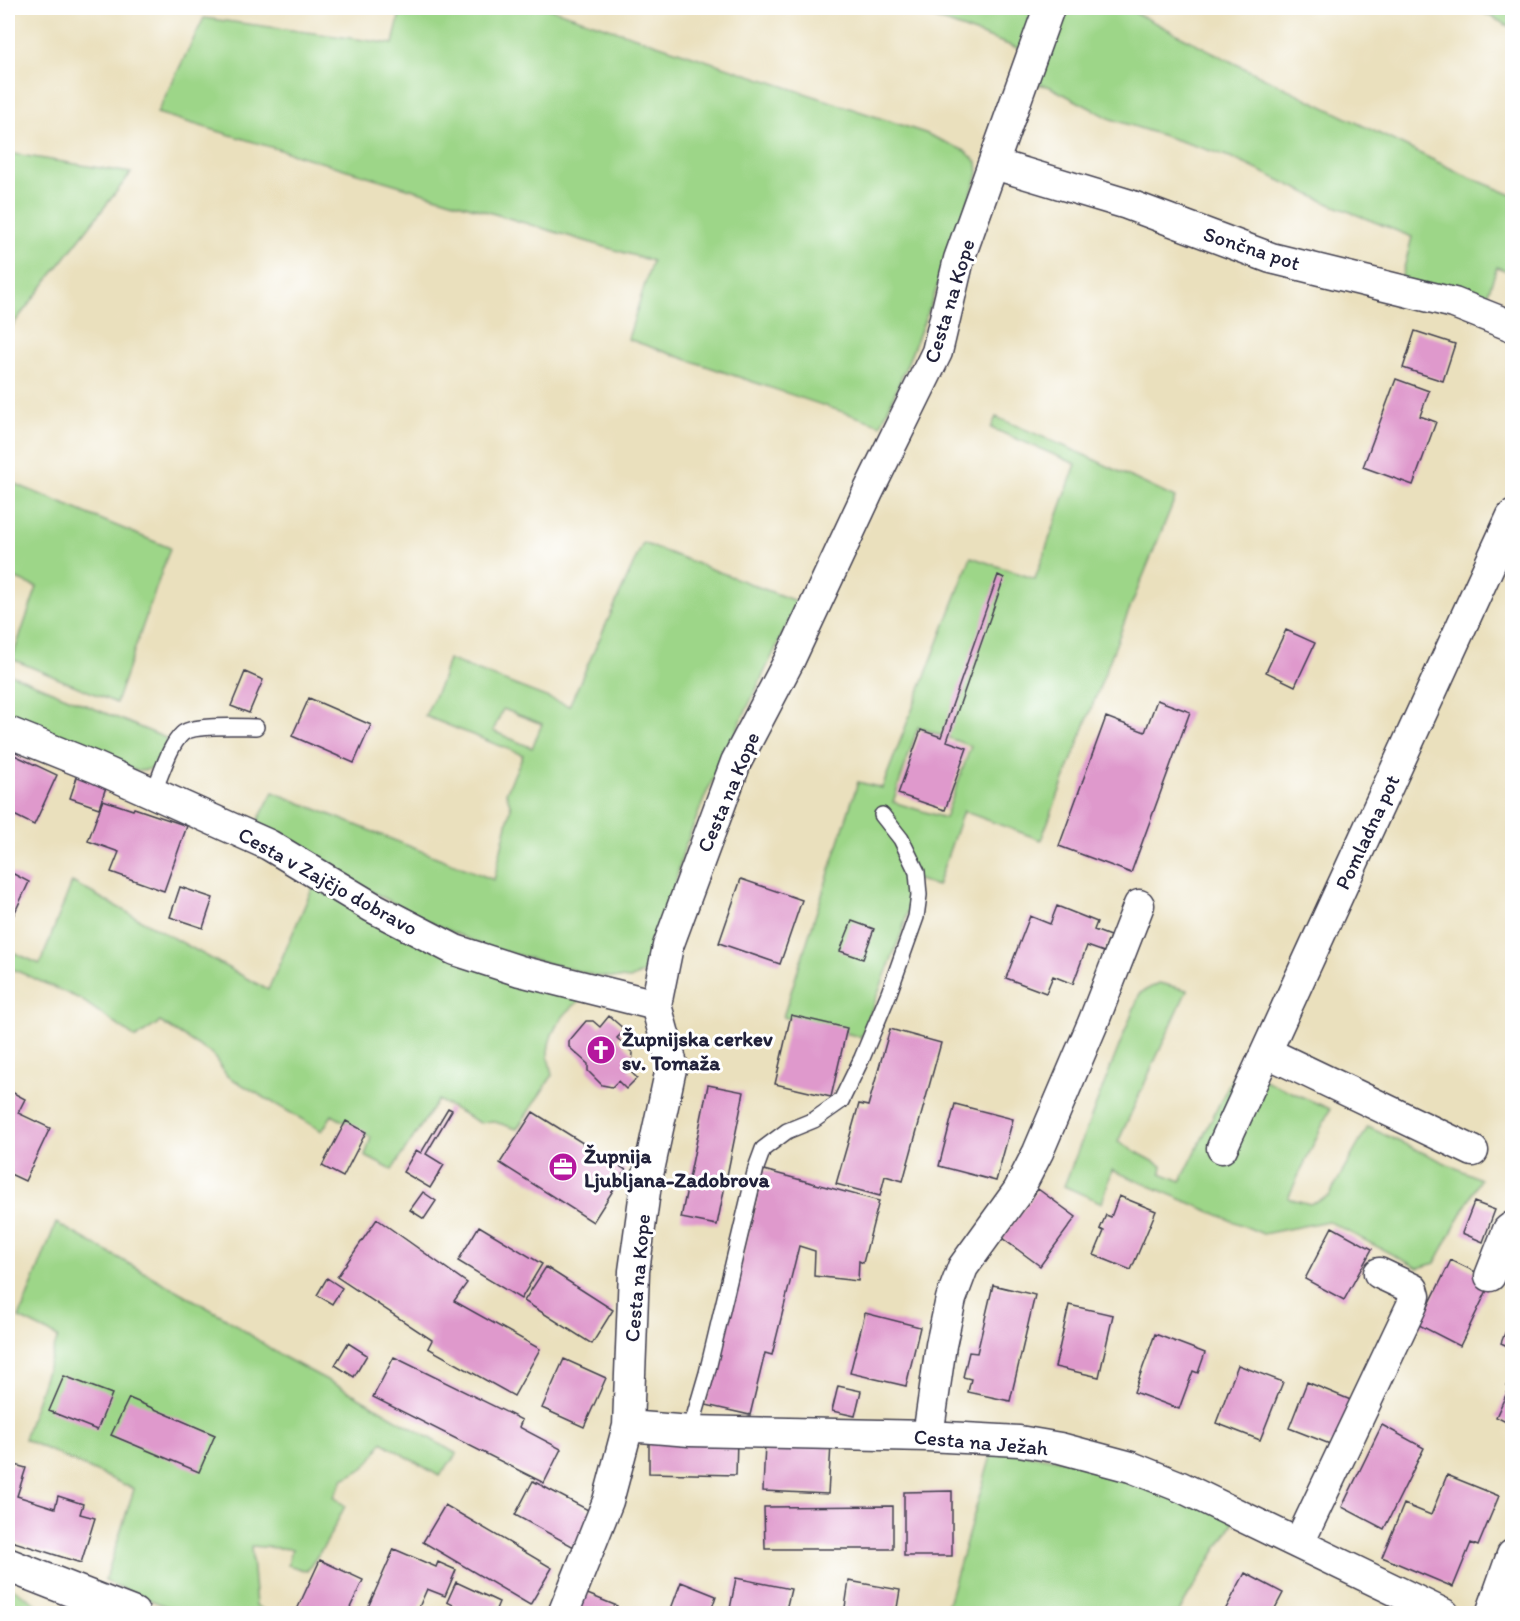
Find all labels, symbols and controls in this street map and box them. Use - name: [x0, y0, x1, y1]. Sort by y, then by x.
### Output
- street label: Sončna pot: [1200, 221, 1304, 275]
- street label: Cesta na Kope: [918, 236, 980, 366]
- street label: Cesta na Kope: [691, 728, 765, 856]
- street label: Pomladna pot: [1329, 770, 1405, 893]
- street label: Cesta v Zajčjo dobravo: [234, 821, 422, 941]
- place label: Župnijska cerkev sv. Tomaža: [622, 1026, 773, 1075]
- church icon: Župnijska cerkev sv. Tomaža: [585, 1034, 617, 1066]
- place label: Župnija Ljubljana-Zadobrova: [584, 1143, 771, 1193]
- office icon: Župnija Ljubljana-Zadobrova: [547, 1151, 579, 1183]
- street label: Cesta na Kope: [619, 1213, 655, 1343]
- street label: Cesta na Ježah: [913, 1424, 1050, 1460]

